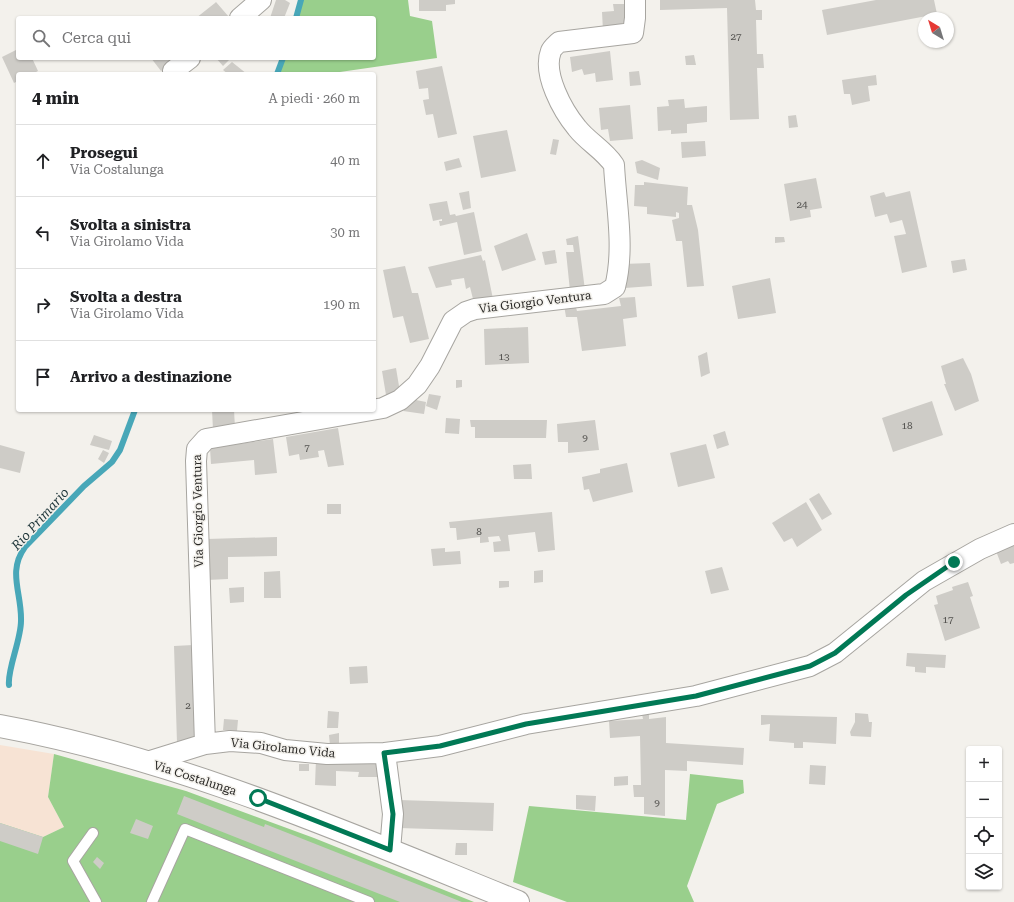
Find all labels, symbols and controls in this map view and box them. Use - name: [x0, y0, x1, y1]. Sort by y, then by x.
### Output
- north arrow: [918, 12, 954, 48]
- search box: [16, 16, 376, 60]
- icon: search: [30, 27, 52, 49]
- text: Cerca qui: [62, 29, 131, 47]
- house number: 27: [730, 31, 742, 42]
- text: 4 min: [32, 88, 79, 108]
- text: A piedi · 260 m: [268, 91, 360, 106]
- text: Prosegui: [70, 144, 138, 162]
- icon: ahead: [32, 150, 54, 172]
- text: 40 m: [330, 153, 360, 168]
- text: Via Costalunga: [70, 162, 164, 177]
- house number: 24: [796, 199, 808, 210]
- text: Svolta a sinistra: [70, 216, 191, 234]
- icon: left: [32, 222, 54, 244]
- text: 30 m: [330, 225, 360, 240]
- text: Via Girolamo Vida: [70, 234, 184, 249]
- text: Svolta a destra: [70, 288, 182, 306]
- street label: Via Giorgio Ventura: [478, 288, 593, 316]
- icon: right: [32, 294, 54, 316]
- text: 190 m: [323, 297, 360, 312]
- text: Via Girolamo Vida: [70, 306, 184, 321]
- house number: 13: [498, 351, 510, 362]
- icon: arrive: [32, 366, 54, 388]
- text: Arrivo a destinazione: [70, 368, 232, 386]
- house number: 18: [901, 420, 913, 431]
- house number: 9: [582, 432, 588, 443]
- house number: 7: [304, 442, 310, 453]
- street label: Via Giorgio Ventura: [190, 454, 206, 568]
- water label: Rio Primario: [8, 485, 72, 554]
- house number: 8: [476, 526, 482, 537]
- route end: [945, 553, 963, 571]
- house number: 17: [942, 614, 954, 625]
- house number: 2: [185, 700, 191, 711]
- street label: Via Girolamo Vida: [230, 736, 336, 761]
- map controls: [966, 746, 1002, 890]
- button: +: [966, 746, 1002, 782]
- street label: Via Costalunga: [152, 758, 239, 798]
- button: −: [966, 782, 1002, 818]
- route start: [249, 789, 267, 807]
- house number: 9: [654, 797, 660, 808]
- button: locate: [966, 818, 1002, 854]
- button: layers: [966, 854, 1002, 890]

